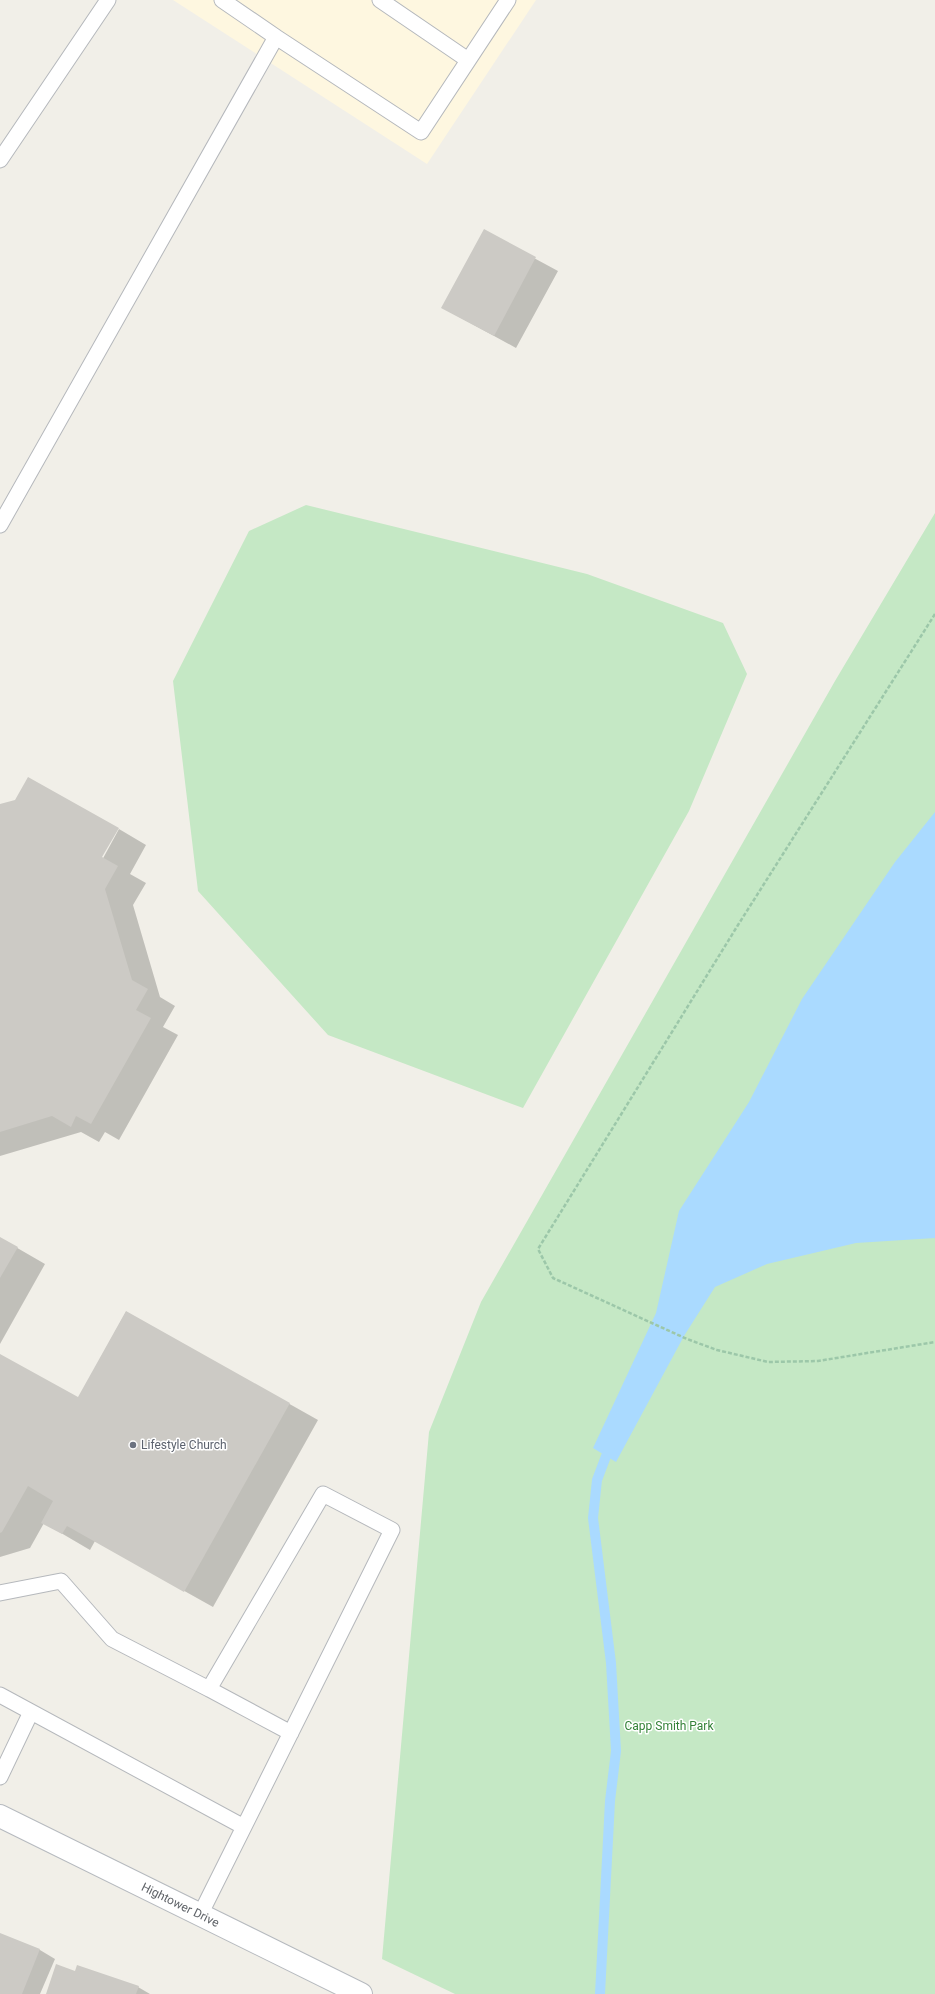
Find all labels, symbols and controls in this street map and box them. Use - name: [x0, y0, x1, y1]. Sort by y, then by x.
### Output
- place label: Lifestyle Church: [141, 1438, 227, 1452]
- marker: Lifestyle Church: [128, 1440, 138, 1450]
- park label: Capp Smith Park: [624, 1719, 714, 1733]
- street label: Hightower Drive: [139, 1880, 221, 1930]

